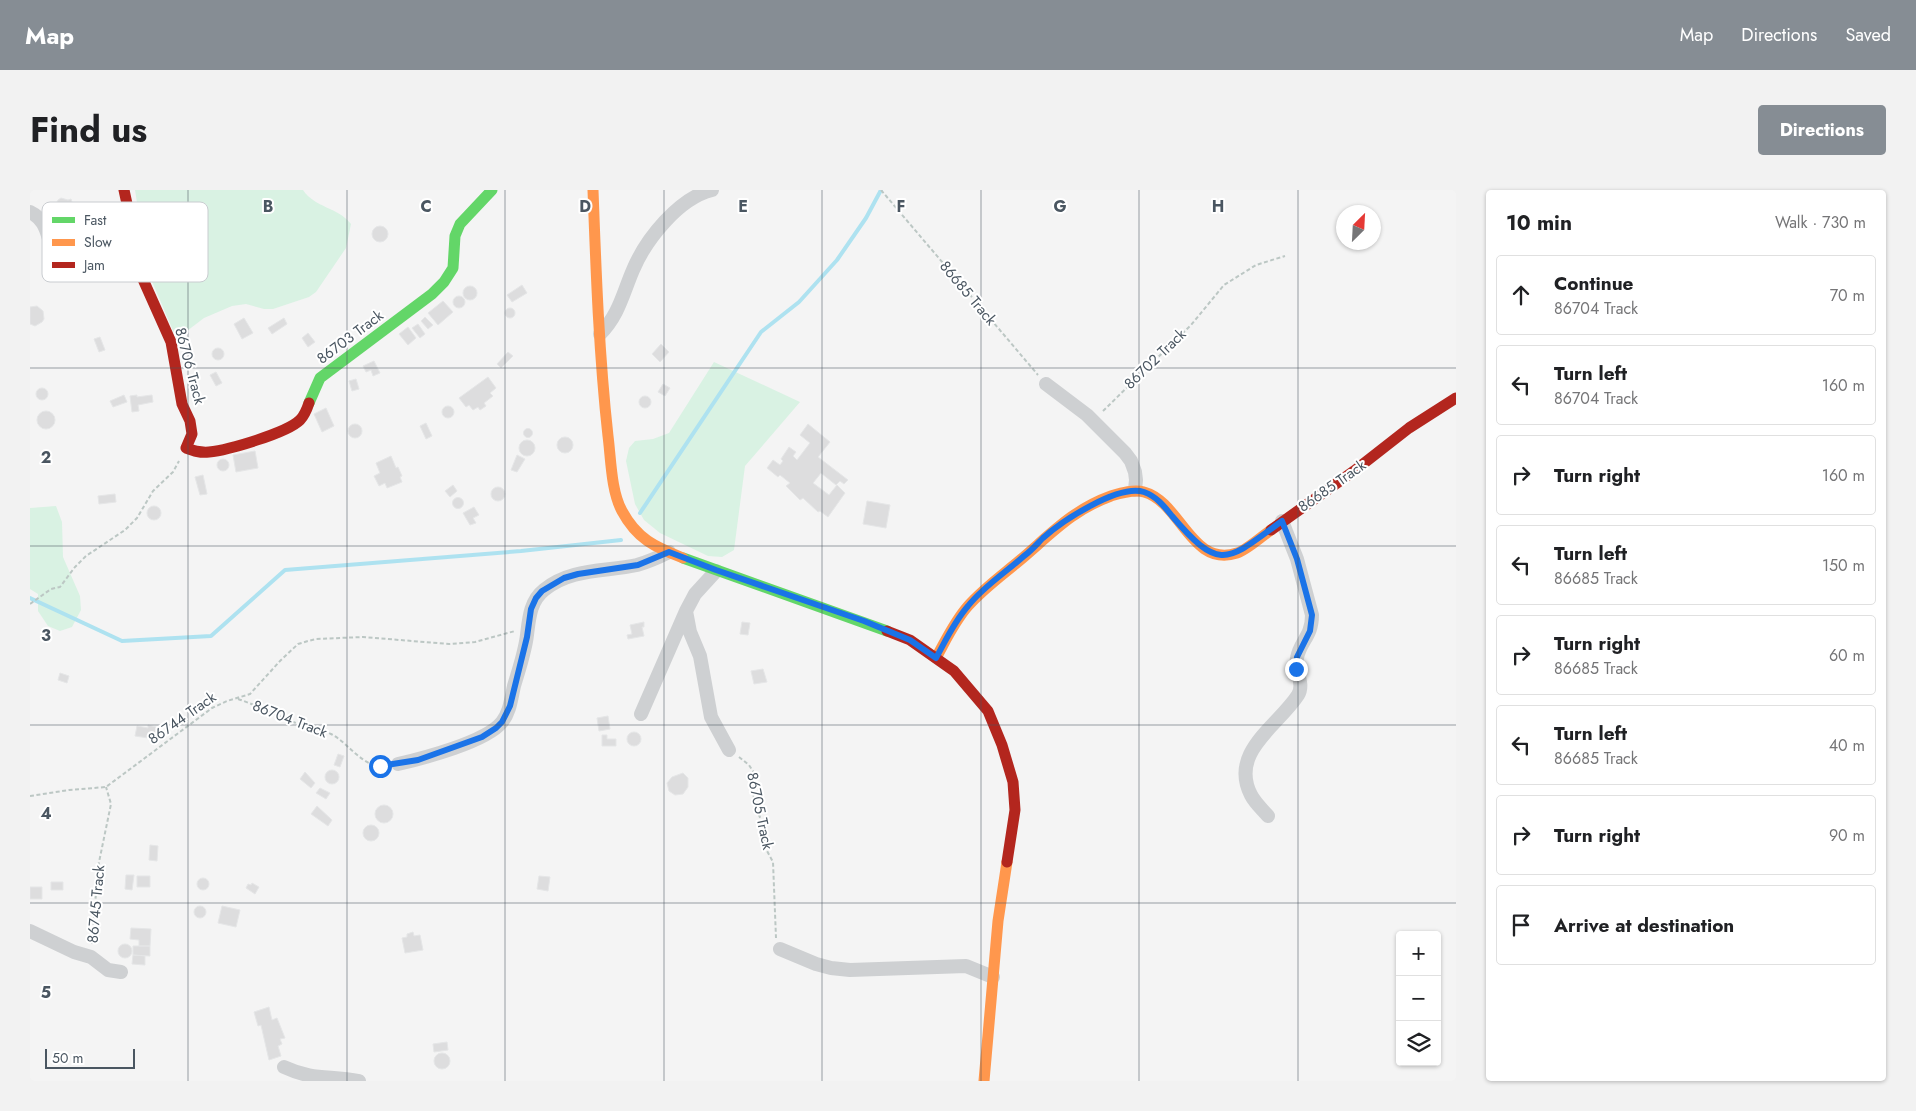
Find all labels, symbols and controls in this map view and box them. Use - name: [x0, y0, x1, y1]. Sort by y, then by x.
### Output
- text: Map: [25, 18, 74, 53]
- text: Map: [1680, 22, 1713, 48]
- text: Directions: [1741, 22, 1817, 48]
- text: Saved: [1845, 22, 1891, 48]
- text: Find us: [30, 105, 147, 155]
- button: Directions: [1758, 105, 1886, 155]
- text: B: [263, 195, 273, 218]
- text: C: [420, 195, 432, 218]
- text: D: [579, 195, 591, 218]
- text: E: [738, 195, 748, 218]
- text: F: [897, 195, 905, 218]
- text: G: [1053, 195, 1067, 218]
- text: H: [1212, 195, 1224, 218]
- legend: [42, 202, 208, 282]
- north arrow: [1336, 205, 1381, 250]
- text: 10 min: [1506, 208, 1572, 238]
- text: Fast: [84, 210, 107, 230]
- text: Walk · 730 m: [1775, 211, 1866, 234]
- text: Slow: [84, 232, 112, 252]
- text: Jam: [82, 255, 105, 275]
- street label: 86685 Track: [934, 256, 1002, 330]
- text: Continue: [1554, 270, 1633, 297]
- icon: ahead: [1507, 281, 1535, 309]
- text: 70 m: [1830, 284, 1865, 307]
- text: 86704 Track: [1554, 297, 1638, 320]
- street label: 86703 Track: [312, 304, 388, 369]
- street label: 86702 Track: [1119, 323, 1191, 394]
- street label: 86706 Track: [169, 325, 211, 407]
- text: Turn left: [1554, 360, 1627, 387]
- icon: left: [1507, 371, 1535, 399]
- text: 160 m: [1822, 374, 1865, 397]
- text: 86704 Track: [1554, 387, 1638, 410]
- text: 2: [41, 446, 51, 469]
- street label: 86685 Track: [1294, 454, 1371, 518]
- icon: right: [1507, 461, 1535, 489]
- text: Turn right: [1554, 462, 1640, 489]
- text: 160 m: [1822, 464, 1865, 487]
- text: Turn left: [1554, 540, 1627, 567]
- icon: left: [1507, 551, 1535, 579]
- text: 150 m: [1822, 554, 1865, 577]
- text: 86685 Track: [1554, 567, 1638, 590]
- text: 3: [41, 624, 51, 647]
- text: Turn right: [1554, 630, 1640, 657]
- icon: right: [1507, 641, 1535, 669]
- text: 60 m: [1829, 644, 1865, 667]
- text: 86685 Track: [1554, 657, 1638, 680]
- route end: [1285, 658, 1308, 681]
- street label: 86744 Track: [143, 686, 221, 750]
- street label: 86704 Track: [249, 695, 331, 744]
- text: Turn left: [1554, 720, 1627, 747]
- icon: left: [1507, 731, 1535, 759]
- text: 40 m: [1829, 734, 1865, 757]
- text: 86685 Track: [1554, 747, 1638, 770]
- route start: [369, 755, 392, 778]
- street label: 86705 Track: [741, 770, 779, 852]
- text: 4: [40, 802, 52, 825]
- icon: right: [1507, 821, 1535, 849]
- text: Turn right: [1554, 822, 1640, 849]
- text: 90 m: [1829, 824, 1865, 847]
- street label: 86745 Track: [82, 864, 110, 944]
- icon: arrive: [1507, 911, 1535, 939]
- text: Arrive at destination: [1554, 912, 1734, 939]
- map controls: [1396, 931, 1441, 1066]
- button: +: [1396, 931, 1441, 976]
- button: −: [1396, 976, 1441, 1021]
- text: 5: [41, 981, 51, 1004]
- button: layers: [1396, 1021, 1441, 1066]
- scale bar: [45, 1046, 135, 1069]
- text: 50 m: [52, 1048, 83, 1068]

